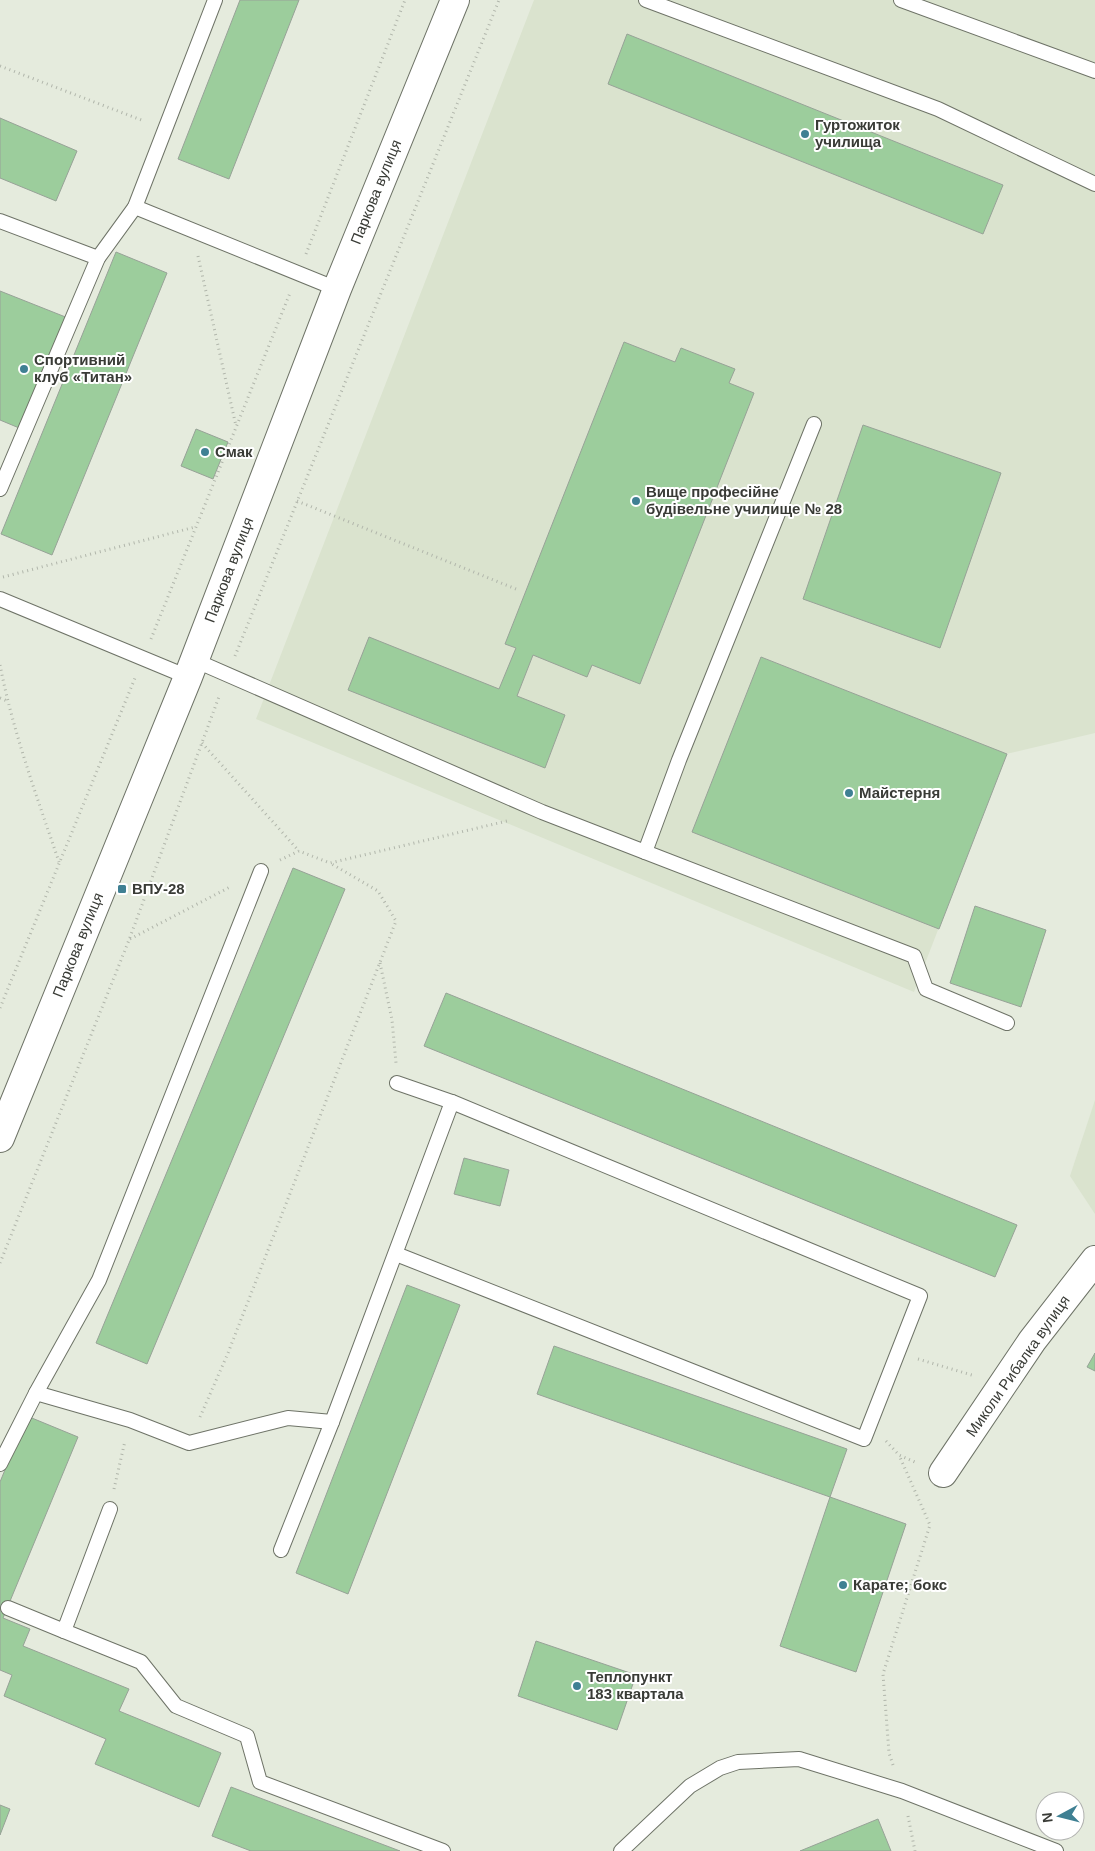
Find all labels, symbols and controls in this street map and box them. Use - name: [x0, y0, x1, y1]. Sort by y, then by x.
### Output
- place label: Гуртожиток училища: [815, 116, 900, 150]
- marker: Гуртожиток училища: [799, 128, 811, 140]
- street label: Паркова вулиця: [347, 137, 404, 247]
- place label: Спортивний клуб «Титан»: [34, 351, 132, 385]
- marker: Спортивний клуб «Титан»: [18, 363, 30, 375]
- place label: Смак: [215, 443, 253, 460]
- marker: Смак: [199, 446, 211, 458]
- place label: Вище професійне будівельне училище № 28: [646, 483, 842, 517]
- marker: Вище професійне будівельне училище № 28: [630, 495, 642, 507]
- street label: Паркова вулиця: [201, 515, 256, 625]
- place label: Майстерня: [859, 784, 940, 801]
- marker: Майстерня: [843, 787, 855, 799]
- place label: ВПУ-28: [132, 880, 185, 897]
- marker: ВПУ-28: [116, 883, 128, 895]
- street label: Паркова вулиця: [49, 890, 106, 1000]
- street label: Миколи Рибалка вулиця: [962, 1292, 1073, 1440]
- place label: Карате; бокс: [853, 1576, 947, 1593]
- marker: Карате; бокс: [837, 1579, 849, 1591]
- place label: Теплопункт 183 квартала: [587, 1668, 684, 1702]
- marker: Теплопункт 183 квартала: [571, 1680, 583, 1692]
- north arrow: [1035, 1791, 1085, 1841]
- text: N: [1039, 1812, 1056, 1824]

